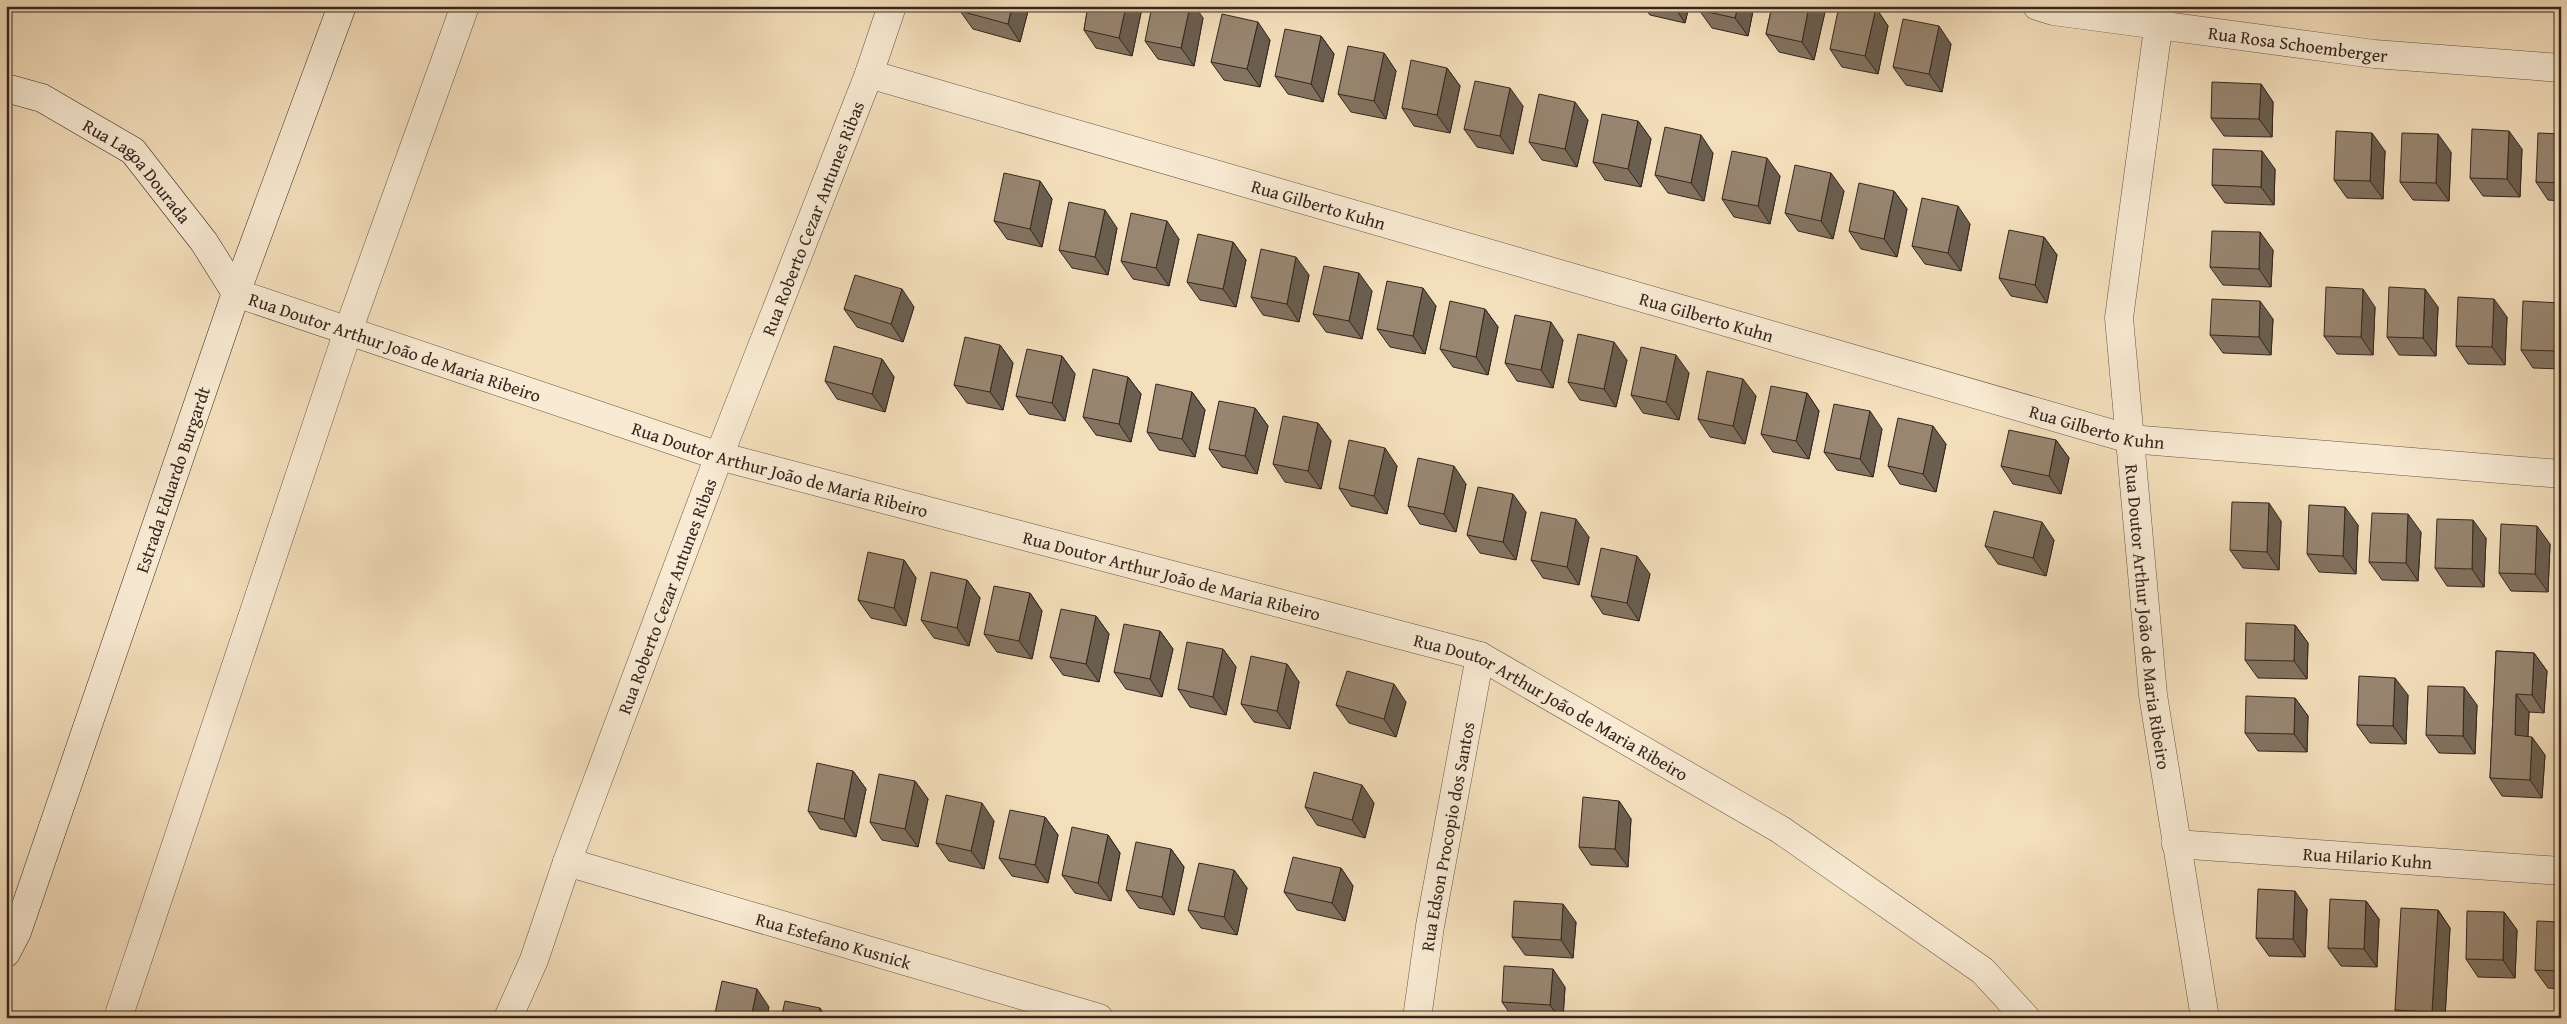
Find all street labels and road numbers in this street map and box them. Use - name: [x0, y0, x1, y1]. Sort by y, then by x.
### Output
- street label: Rua Rosa Schoemberger: [2207, 18, 2389, 69]
- street label: Rua Roberto Cezar Antunes Ribas: [754, 97, 871, 340]
- street label: Rua Lagoa Dourada: [78, 111, 198, 229]
- street label: Rua Gilberto Kuhn: [1248, 172, 1389, 236]
- street label: Rua Gilberto Kuhn: [1636, 284, 1777, 349]
- street label: Rua Doutor Arthur João de Maria Ribeiro: [246, 285, 545, 409]
- street label: Estrada Eduardo Burgardt: [128, 382, 217, 576]
- street label: Rua Gilberto Kuhn: [2026, 397, 2166, 455]
- street label: Rua Doutor Arthur João de Maria Ribeiro: [628, 414, 931, 524]
- street label: Rua Doutor Arthur João de Maria Ribeiro: [2119, 463, 2178, 771]
- street label: Rua Roberto Cezar Antunes Ribas: [610, 474, 723, 718]
- street label: Rua Doutor Arthur João de Maria Ribeiro: [1020, 523, 1324, 627]
- street label: Rua Doutor Arthur João de Maria Ribeiro: [1411, 626, 1693, 787]
- street label: Rua Edson Procopio dos Santos: [1413, 719, 1481, 953]
- street label: Rua Hilario Kuhn: [2302, 839, 2433, 875]
- street label: Rua Estefano Kusnick: [753, 905, 916, 976]

